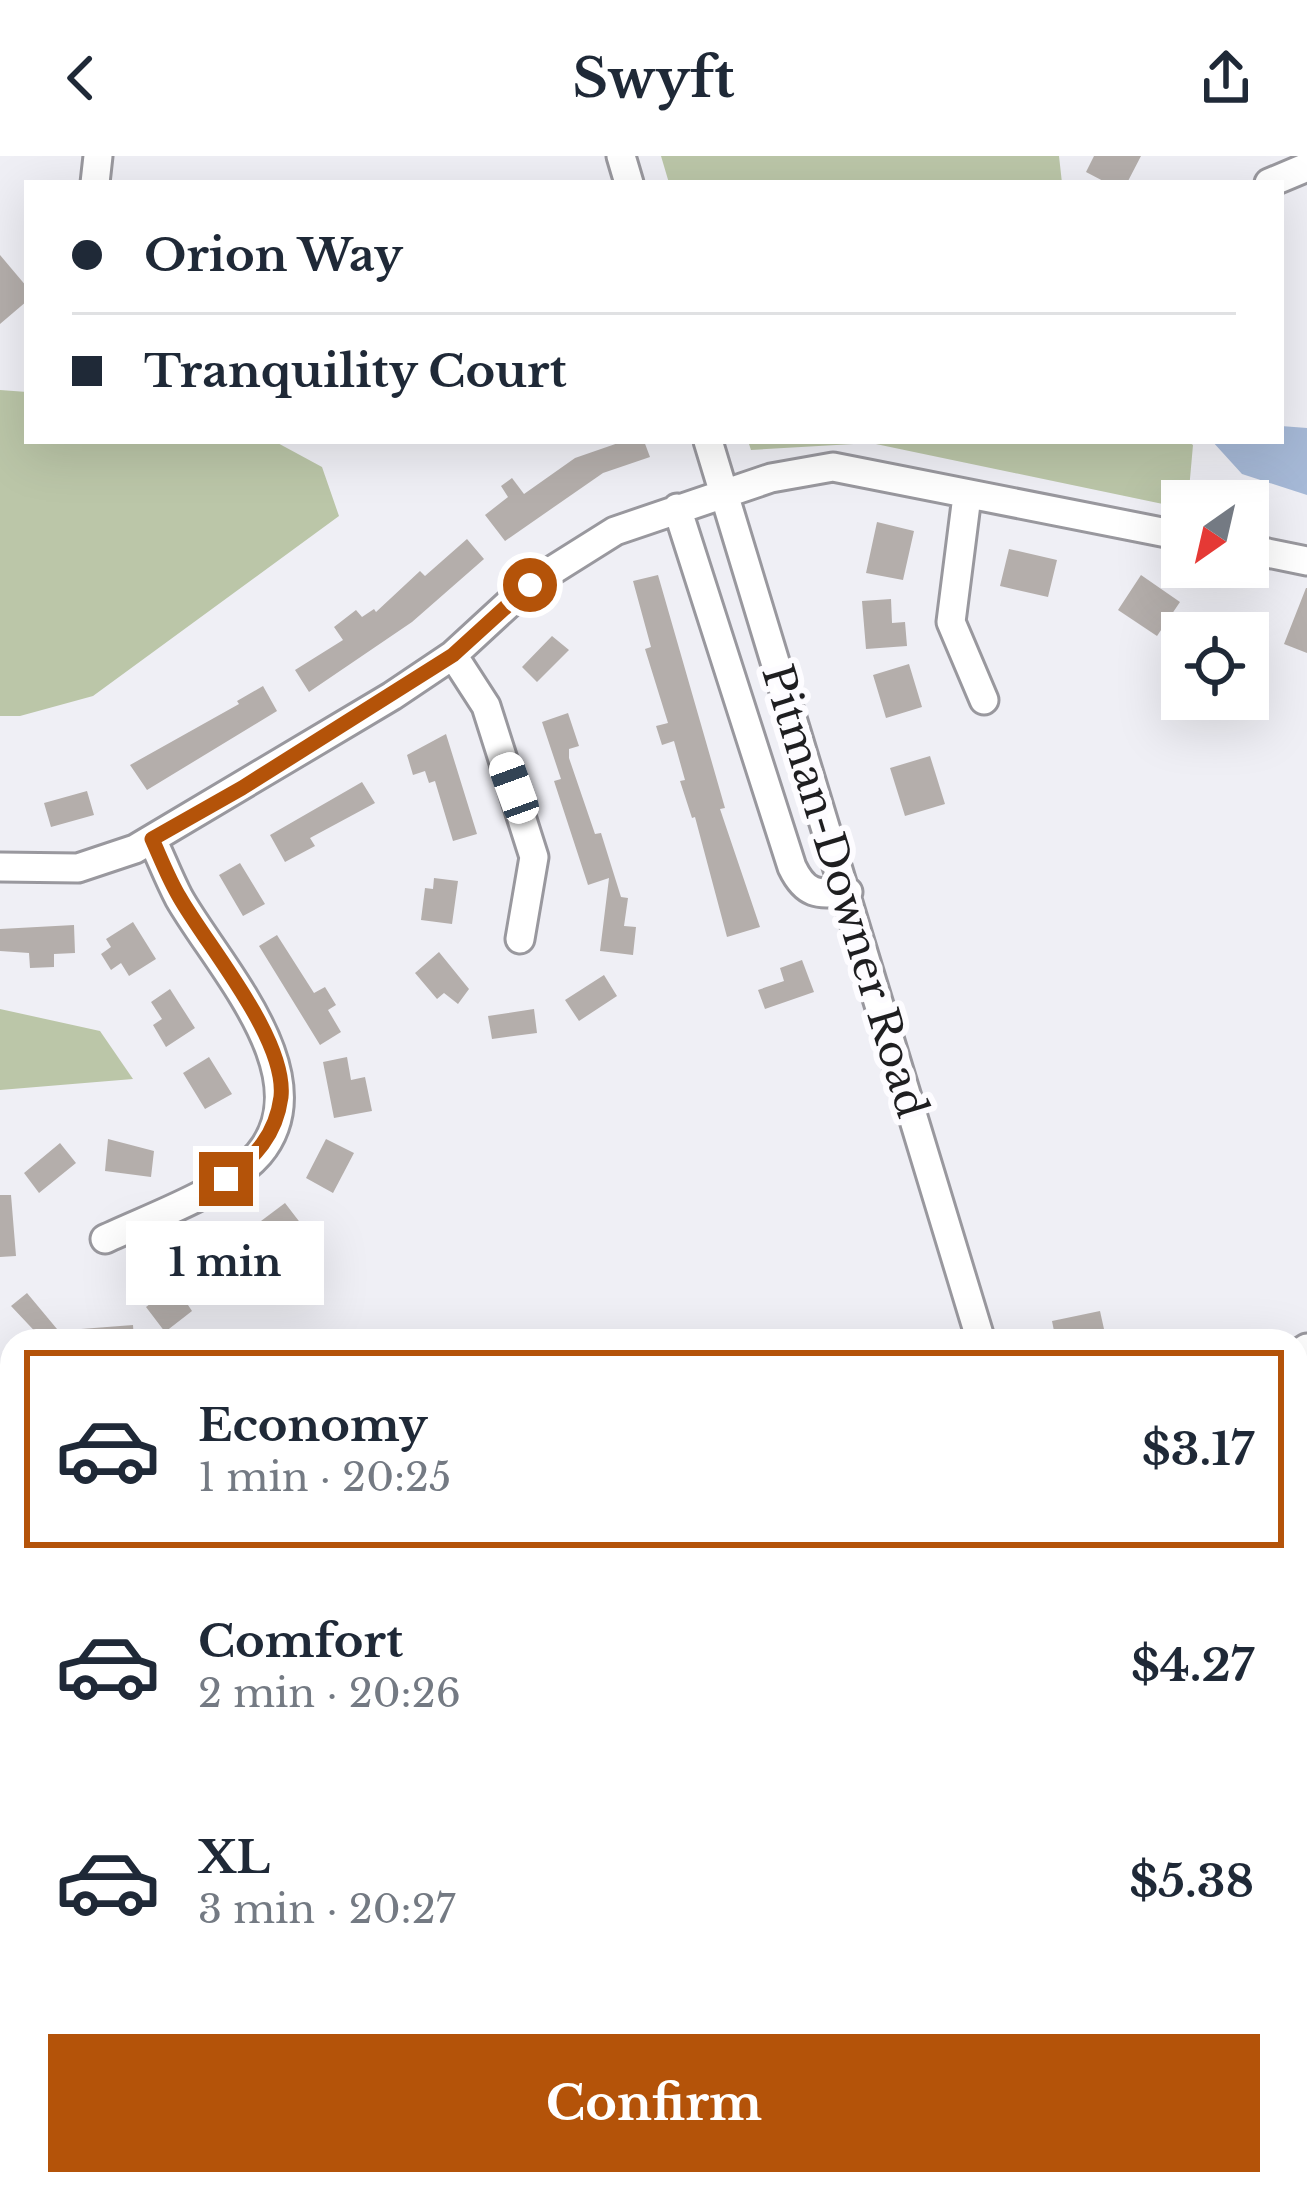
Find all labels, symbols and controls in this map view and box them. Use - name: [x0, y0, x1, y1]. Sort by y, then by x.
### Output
- icon: back: [48, 45, 114, 111]
- text: Swyft: [572, 45, 735, 112]
- icon: share: [1193, 45, 1259, 111]
- text: Orion Way: [144, 227, 403, 283]
- text: Tranquility Court: [144, 343, 567, 399]
- north arrow: [1161, 480, 1269, 588]
- map controls: [1161, 480, 1269, 720]
- route start: [503, 558, 557, 612]
- button: locate: [1161, 612, 1269, 720]
- street label: Pitman-Downer Road: [751, 658, 939, 1124]
- car: [485, 748, 543, 828]
- route end: [199, 1152, 253, 1206]
- callout: 1 min: [127, 1221, 325, 1305]
- text: 1 min: [169, 1238, 281, 1287]
- icon: car: [54, 1395, 162, 1503]
- text: Economy: [198, 1397, 428, 1453]
- text: $3.17: [1142, 1421, 1254, 1477]
- text: 1 min · 20:25: [198, 1453, 451, 1502]
- icon: car: [54, 1611, 162, 1719]
- text: Comfort: [198, 1613, 403, 1669]
- text: $4.27: [1131, 1637, 1254, 1693]
- text: 2 min · 20:26: [198, 1669, 461, 1718]
- icon: car: [54, 1827, 162, 1935]
- text: XL: [198, 1829, 270, 1885]
- text: $5.38: [1129, 1853, 1254, 1909]
- text: 3 min · 20:27: [198, 1885, 455, 1934]
- button: Confirm: [48, 2034, 1260, 2172]

